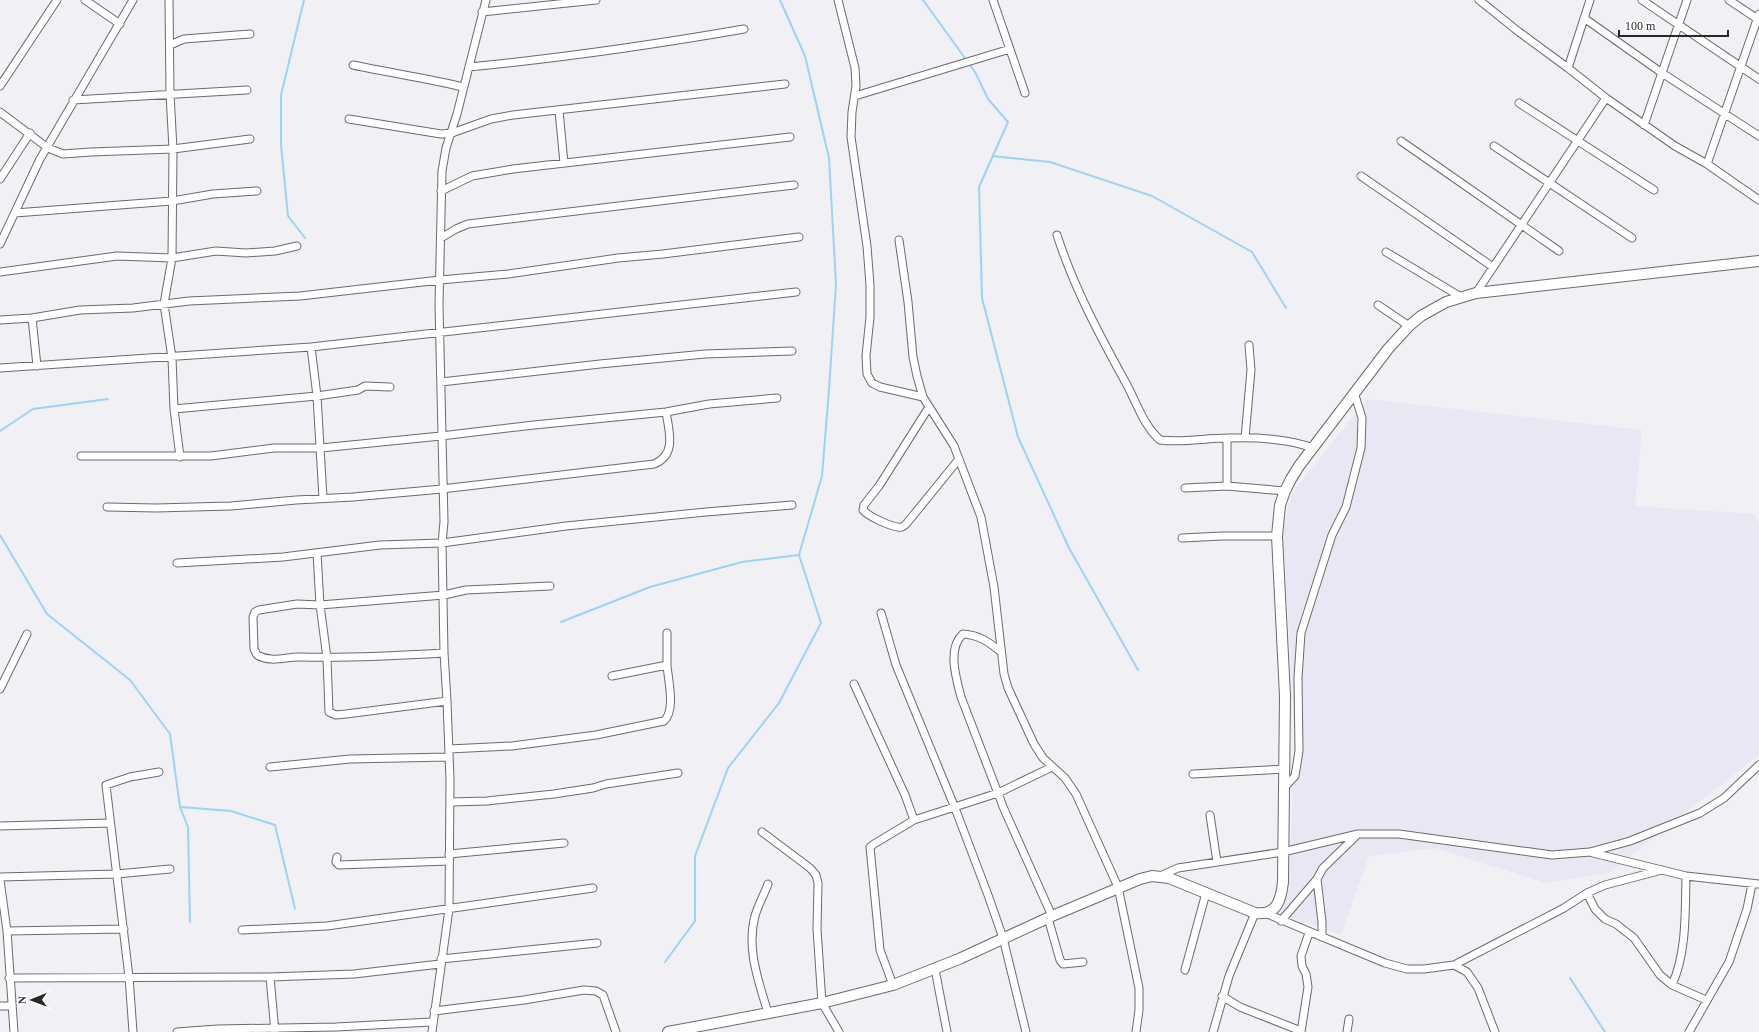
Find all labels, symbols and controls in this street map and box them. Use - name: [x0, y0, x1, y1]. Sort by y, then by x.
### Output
- scale bar: [1619, 12, 1728, 38]
- text: 100 m: [1625, 19, 1656, 33]
- north arrow: [12, 980, 52, 1020]
- text: N: [16, 996, 28, 1004]

